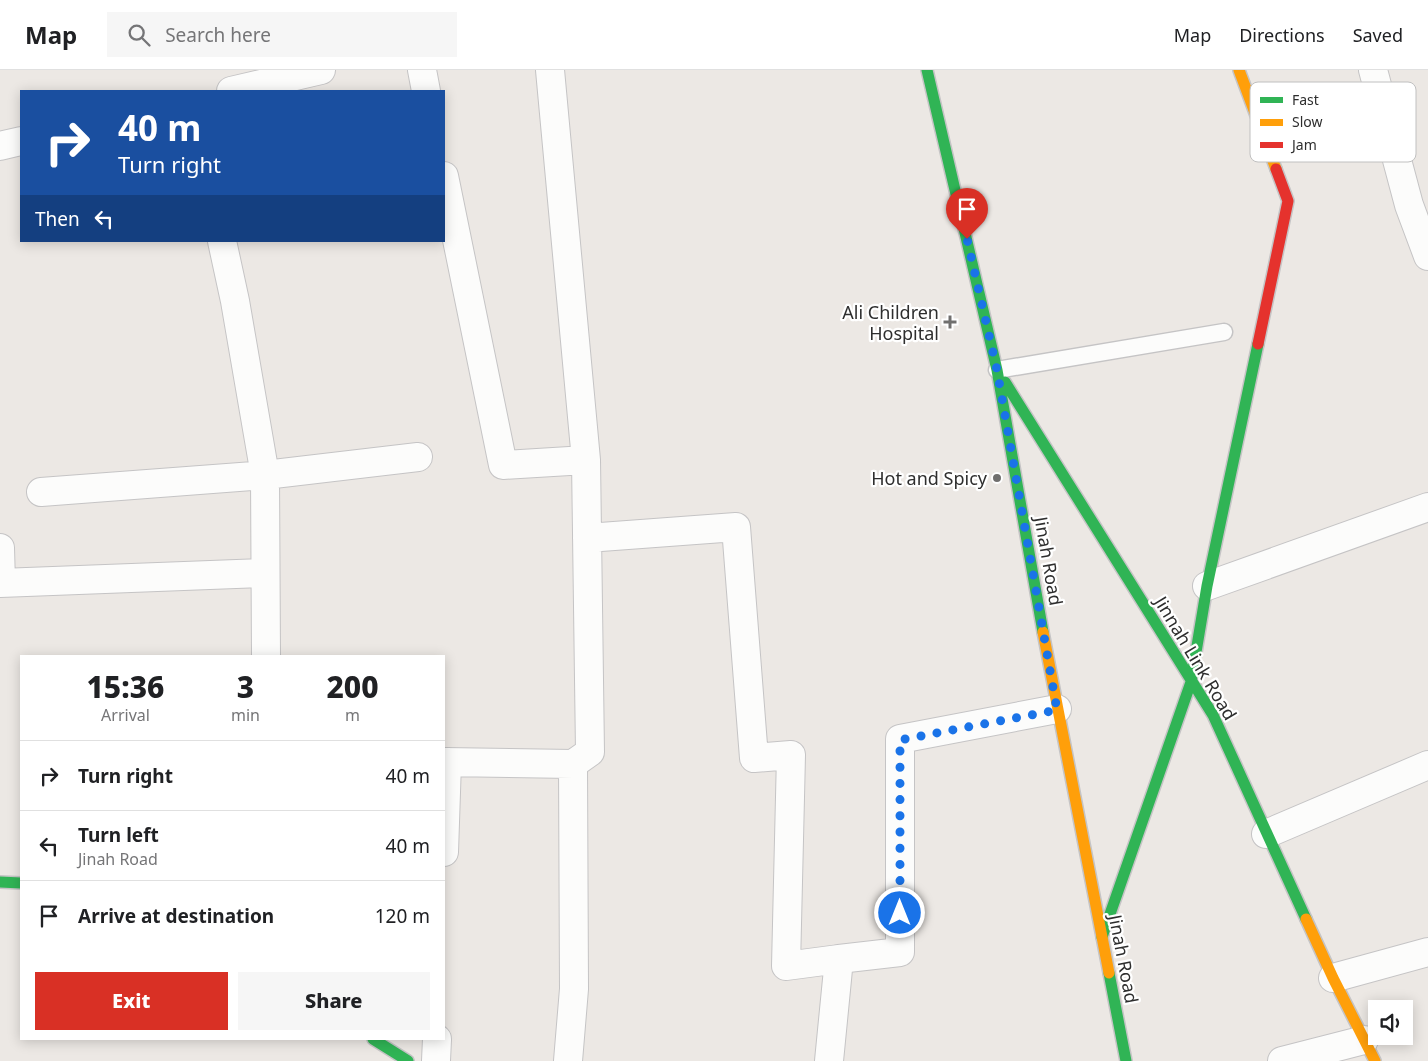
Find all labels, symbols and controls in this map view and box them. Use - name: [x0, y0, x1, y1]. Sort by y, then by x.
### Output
- search box: [107, 12, 457, 57]
- text: Map: [25, 18, 77, 51]
- icon: search: [125, 21, 153, 49]
- text: Search here: [165, 22, 271, 48]
- text: Map: [1174, 23, 1211, 47]
- text: Directions: [1239, 23, 1325, 47]
- text: Saved: [1353, 23, 1403, 47]
- legend: [1250, 82, 1416, 162]
- text: Fast: [1292, 90, 1319, 109]
- text: 40 m: [118, 104, 201, 151]
- icon: right: [35, 110, 100, 175]
- text: Slow: [1292, 112, 1323, 131]
- text: Jam: [1290, 135, 1317, 154]
- text: Turn right: [118, 149, 221, 179]
- pin: [946, 188, 988, 239]
- icon: arrive: [953, 195, 981, 223]
- icon: left: [90, 205, 118, 233]
- text: Then: [35, 206, 80, 232]
- place label: Ali Children Hospital: [842, 300, 939, 345]
- marker: Ali Children Hospital: [943, 315, 957, 329]
- place label: Hot and Spicy: [871, 466, 988, 490]
- marker: Hot and Spicy: [991, 472, 1003, 484]
- street label: Jinah Road: [1029, 513, 1069, 607]
- street label: Jinnah Link Road: [1149, 590, 1242, 724]
- text: 15:36: [87, 666, 164, 707]
- text: 3: [237, 666, 254, 707]
- text: 200: [326, 666, 378, 707]
- text: Arrival: [101, 704, 150, 726]
- text: min: [231, 704, 260, 726]
- text: m: [345, 704, 360, 726]
- icon: right: [35, 762, 63, 790]
- text: Turn right: [78, 763, 173, 789]
- text: 40 m: [386, 763, 430, 789]
- text: Turn left: [78, 822, 159, 848]
- icon: left: [35, 832, 63, 860]
- text: 40 m: [386, 833, 430, 859]
- text: Jinah Road: [78, 848, 158, 870]
- position arrow: [873, 886, 925, 938]
- icon: arrive: [35, 902, 63, 930]
- text: Arrive at destination: [78, 903, 274, 929]
- text: 120 m: [375, 903, 430, 929]
- street label: Jinah Road: [1103, 911, 1144, 1005]
- button: Exit: [35, 972, 228, 1030]
- button: Share: [238, 972, 430, 1030]
- map controls: [1368, 1000, 1413, 1045]
- button: sound: [1368, 1000, 1413, 1045]

